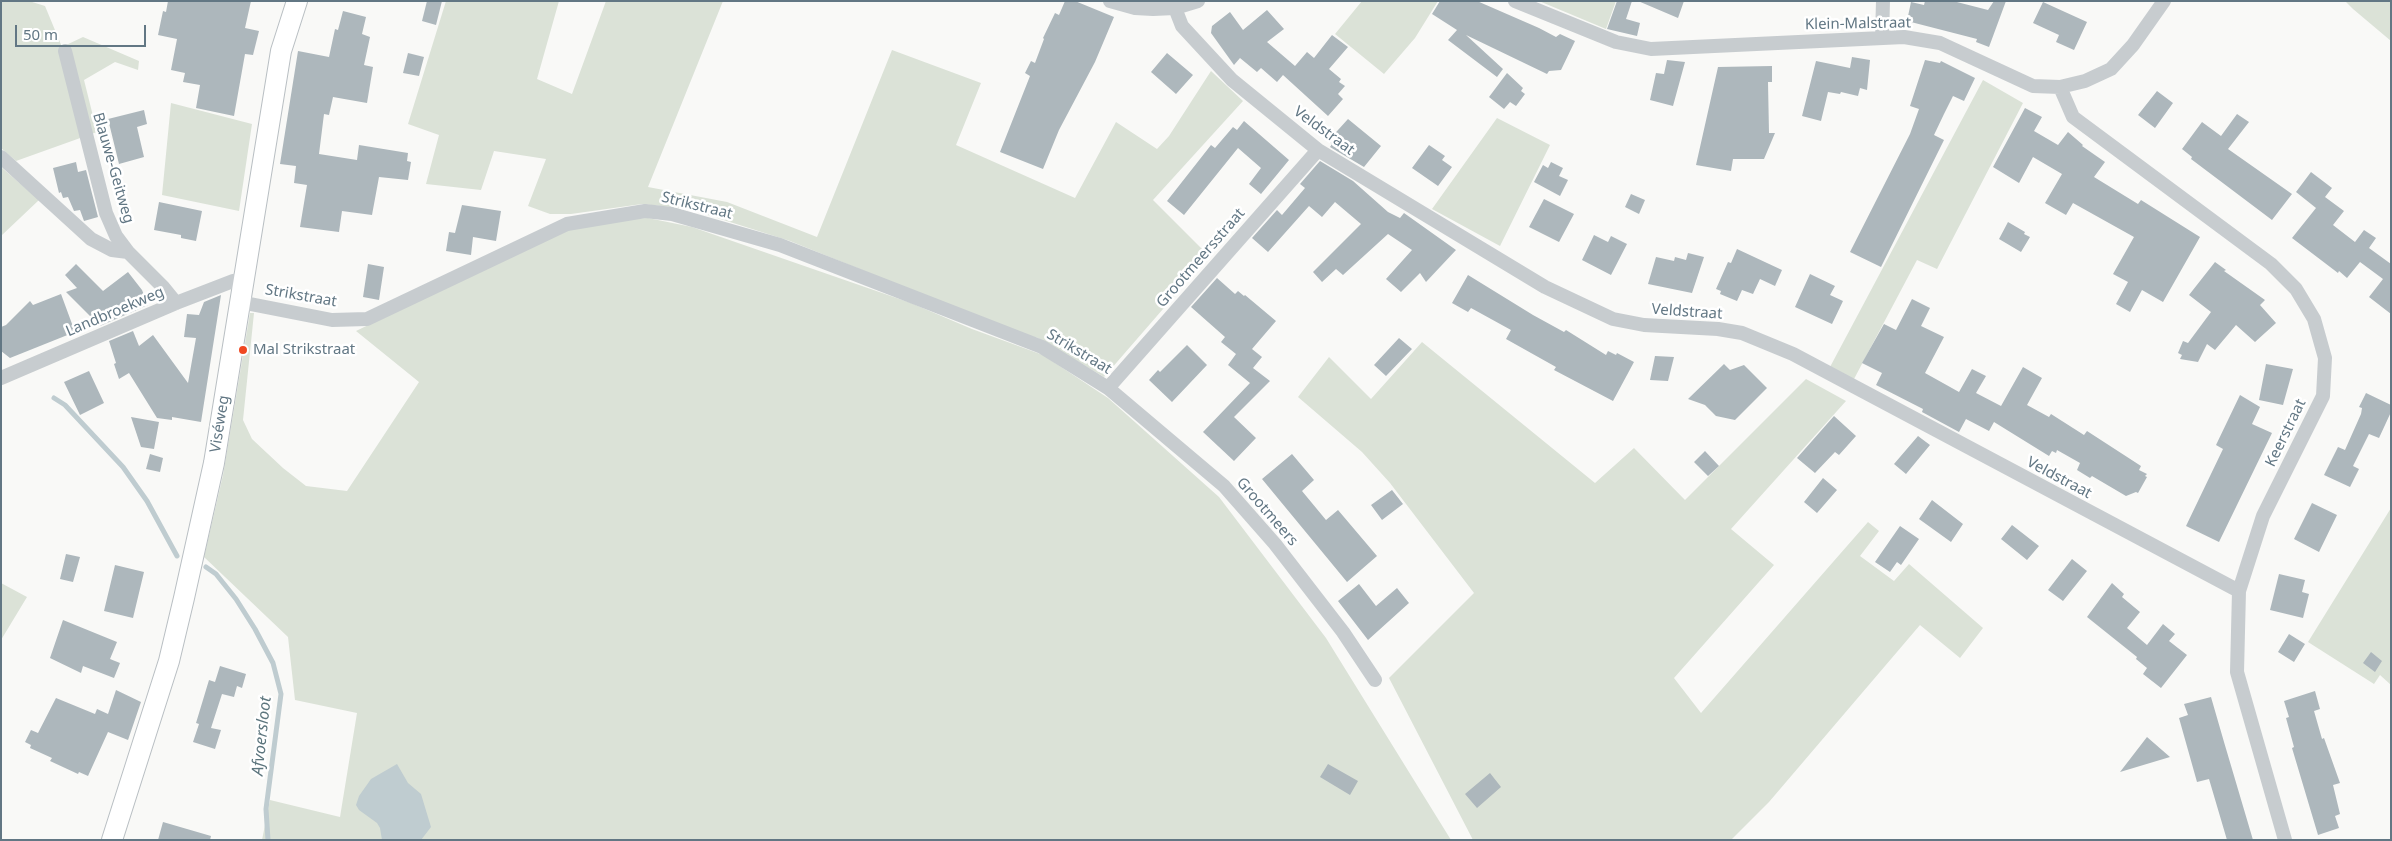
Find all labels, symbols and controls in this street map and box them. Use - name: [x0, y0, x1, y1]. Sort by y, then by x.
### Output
- street label: Klein-Malstraat: [1805, 14, 1911, 34]
- scale bar: [18, 15, 149, 47]
- text: 50 m: [23, 24, 58, 44]
- street label: Veldstraat: [1290, 103, 1358, 159]
- street label: Blauwe-Geitweg: [89, 110, 137, 226]
- street label: Strikstraat: [660, 189, 734, 223]
- street label: Grootmeersstraat: [1153, 205, 1249, 311]
- street label: Strikstraat: [264, 281, 338, 311]
- street label: Landbroekweg: [63, 283, 167, 341]
- street label: Veldstraat: [1651, 301, 1723, 323]
- street label: Strikstraat: [1043, 326, 1115, 378]
- place label: Mal Strikstraat: [253, 341, 355, 359]
- marker: Mal Strikstraat: [237, 344, 249, 356]
- street label: Viséweg: [207, 394, 233, 454]
- street label: Keerstraat: [2262, 396, 2310, 470]
- street label: Veldstraat: [2023, 453, 2095, 503]
- street label: Grootmeers: [1232, 474, 1302, 550]
- water label: Afvoersloot: [248, 696, 276, 776]

